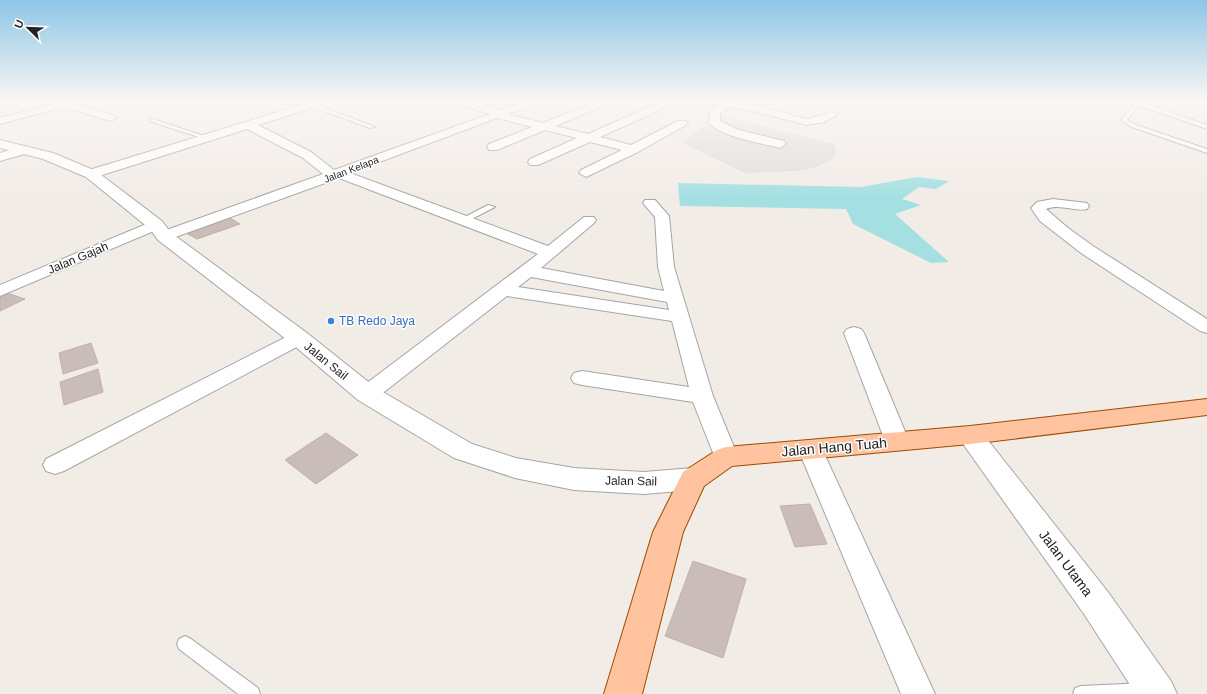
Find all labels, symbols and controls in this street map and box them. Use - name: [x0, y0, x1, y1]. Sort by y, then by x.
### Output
- north arrow: [8, 8, 48, 48]
- text: U: [12, 18, 26, 30]
- street label: Jalan Kelapa: [322, 154, 381, 185]
- street label: Jalan Gajah: [46, 239, 110, 277]
- place label: TB Redo Jaya: [339, 314, 415, 328]
- marker: TB Redo Jaya: [326, 316, 336, 326]
- street label: Jalan Sail: [301, 339, 351, 383]
- street label: Jalan Hang Tuah: [781, 434, 887, 460]
- street label: Jalan Sail: [605, 474, 657, 488]
- street label: Jalan Utama: [1036, 527, 1096, 599]

